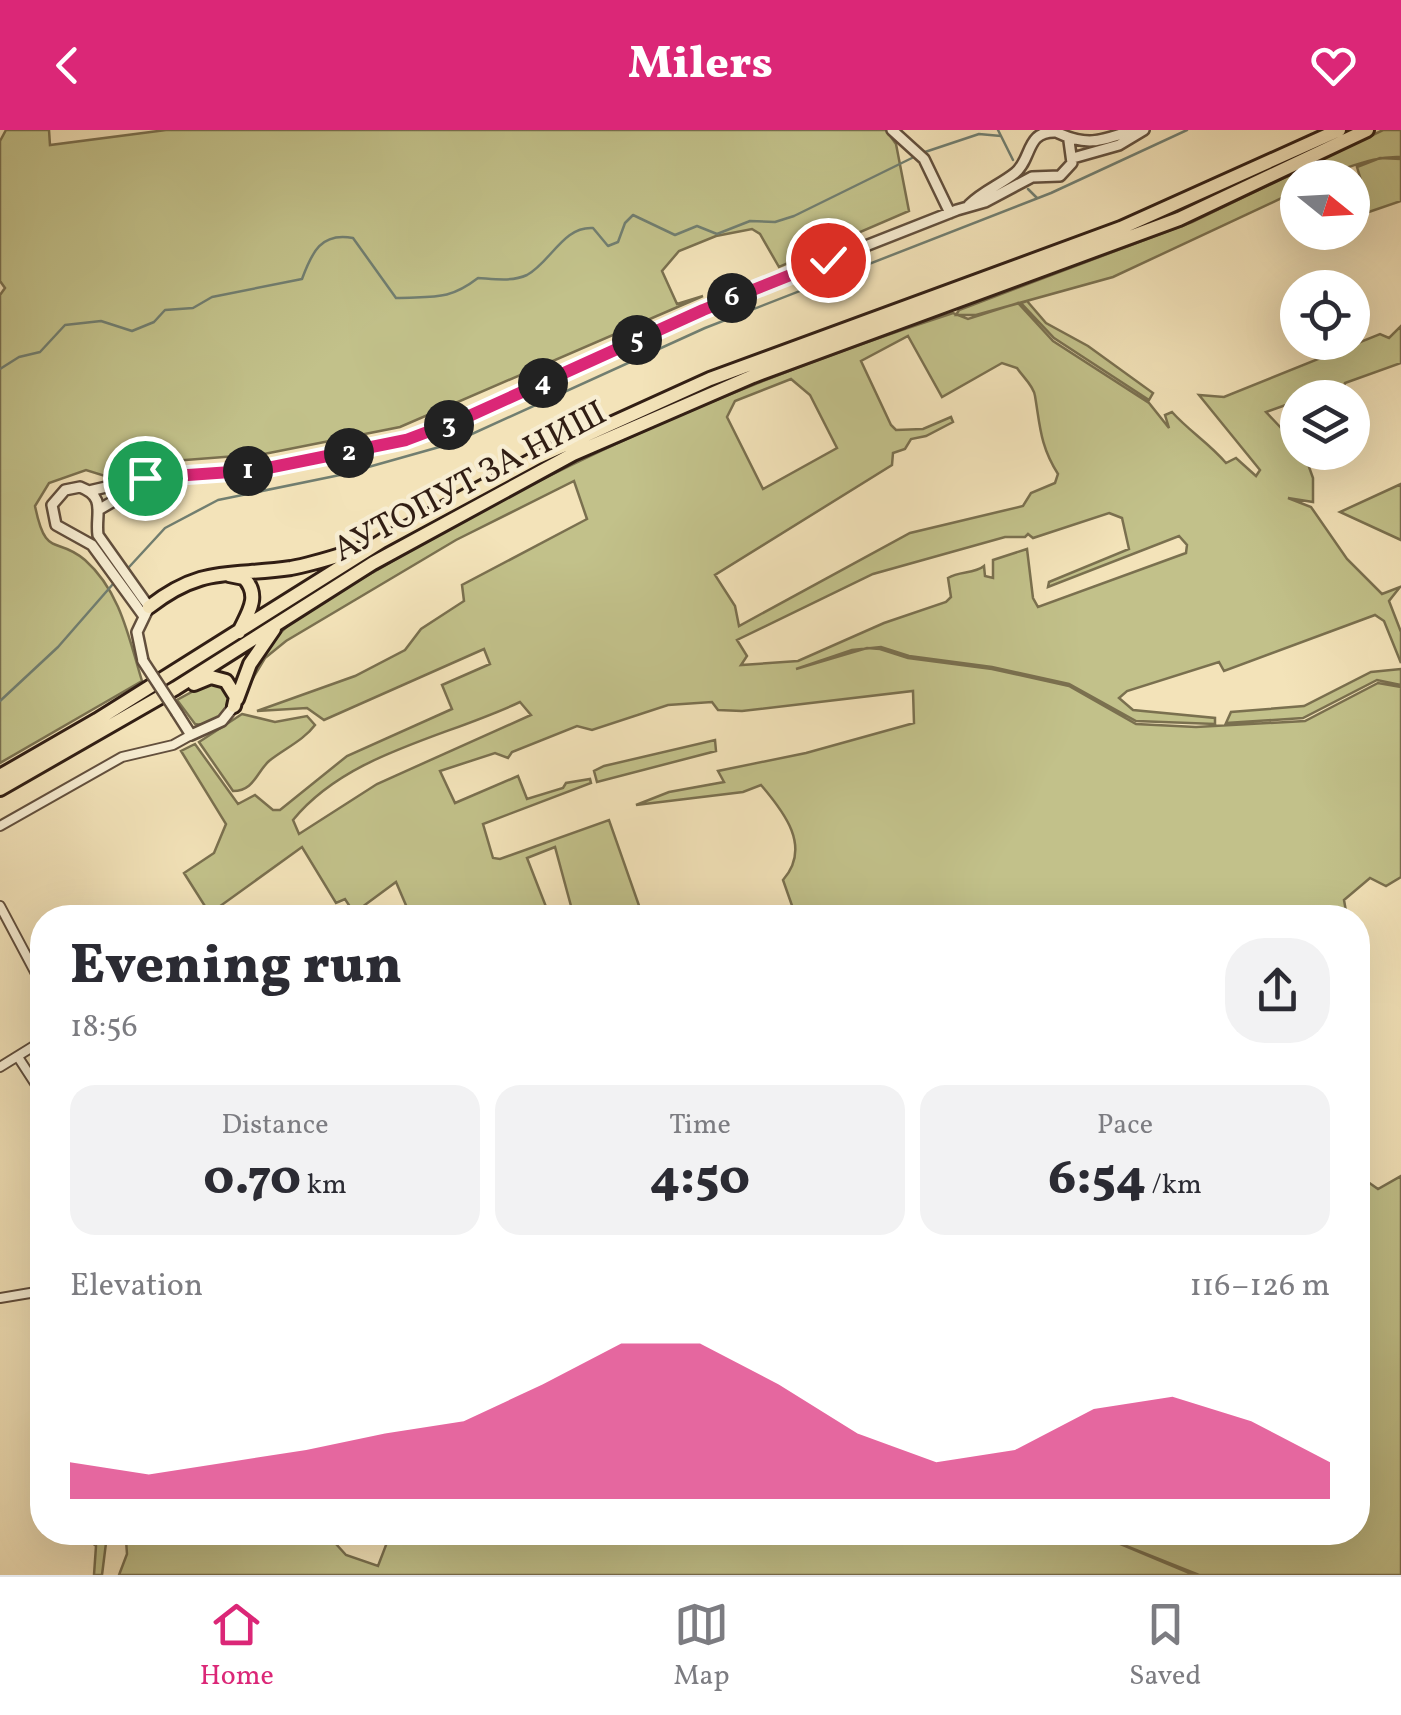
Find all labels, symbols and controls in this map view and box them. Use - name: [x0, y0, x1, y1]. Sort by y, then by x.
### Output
- text: Milers: [628, 34, 773, 97]
- icon: back: [40, 38, 95, 93]
- icon: heart: [1306, 38, 1361, 93]
- north arrow: [1280, 160, 1370, 250]
- map controls: [1280, 160, 1370, 470]
- pin: [786, 218, 871, 303]
- icon: check: [801, 233, 856, 288]
- button: locate: [1280, 270, 1370, 360]
- pin: 6: [707, 273, 757, 323]
- text: 6: [724, 278, 740, 317]
- pin: 5: [612, 315, 662, 365]
- text: 5: [630, 320, 644, 359]
- pin: 4: [518, 358, 568, 408]
- text: 4: [535, 363, 551, 402]
- button: layers: [1280, 380, 1370, 470]
- street label: АУТОПУТ ЗА НИШ: [325, 390, 616, 575]
- pin: 3: [424, 400, 474, 450]
- text: 3: [442, 405, 456, 444]
- pin: 2: [324, 428, 374, 478]
- text: 2: [342, 433, 356, 472]
- pin: [103, 436, 188, 521]
- pin: 1: [223, 446, 273, 496]
- icon: arrive: [118, 451, 173, 506]
- text: 1: [242, 451, 254, 490]
- text: Evening run: [70, 930, 402, 1006]
- button: share: [1225, 938, 1330, 1043]
- text: 18:56: [70, 1006, 138, 1050]
- text: Distance: [221, 1106, 329, 1145]
- text: Time: [669, 1106, 731, 1145]
- text: Pace: [1097, 1106, 1153, 1145]
- text: 0.70: [203, 1145, 301, 1215]
- text: 4:50: [650, 1145, 750, 1215]
- text: 6:54: [1048, 1145, 1146, 1215]
- text: km: [301, 1166, 347, 1205]
- text: /km: [1146, 1166, 1202, 1205]
- text: Elevation: [70, 1265, 203, 1309]
- text: 116–126 m: [1189, 1265, 1330, 1309]
- tab: Home: [200, 1597, 274, 1696]
- tab: Map: [673, 1597, 729, 1696]
- tab: Saved: [1129, 1597, 1201, 1696]

